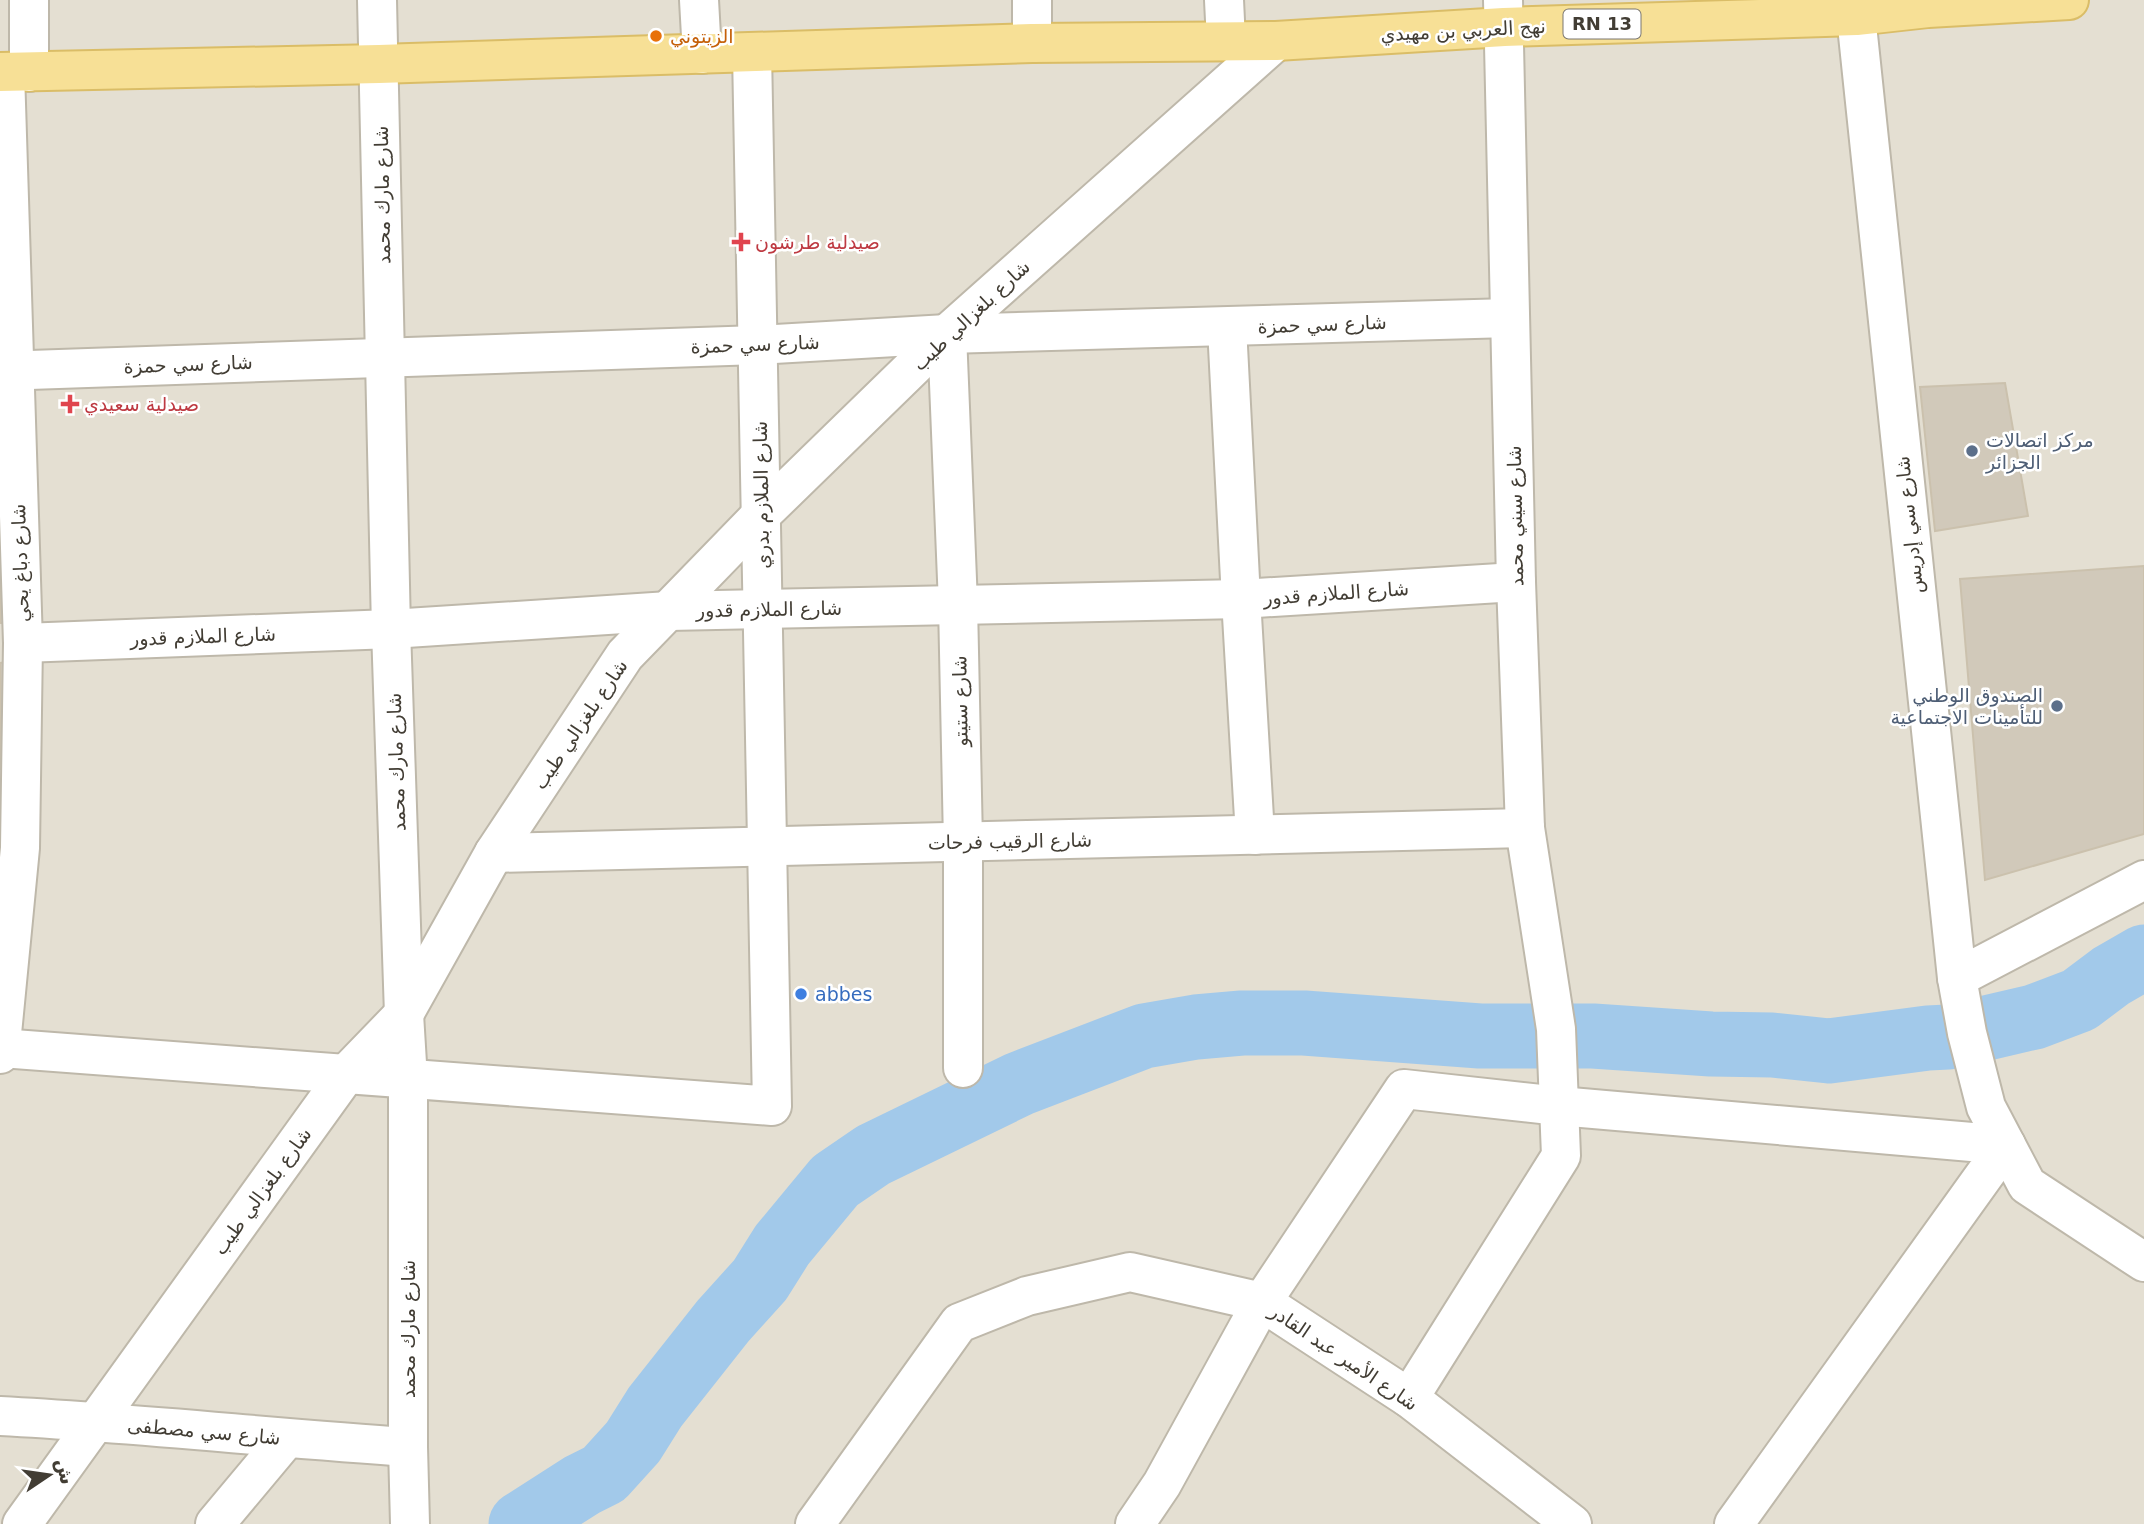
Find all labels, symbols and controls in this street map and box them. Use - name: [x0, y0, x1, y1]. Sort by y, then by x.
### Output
- road number: RN 13: [1564, 9, 1640, 38]
- street label: نهج العربي بن مهيدي: [1380, 15, 1546, 46]
- place label: الزيتوني: [670, 25, 734, 48]
- marker: الزيتوني: [648, 28, 664, 44]
- street label: شارع مارك محمد: [370, 126, 395, 264]
- place label: صيدلية طرشون: [755, 231, 880, 254]
- marker: صيدلية طرشون: [733, 234, 749, 250]
- street label: شارع بلغزالي طيب: [908, 255, 1035, 376]
- street label: شارع سي حمزة: [1257, 311, 1387, 338]
- street label: شارع سي حمزة: [690, 331, 820, 358]
- street label: شارع سي حمزة: [123, 351, 253, 378]
- place label: صيدلية سعيدي: [84, 393, 199, 416]
- marker: صيدلية سعيدي: [62, 396, 78, 412]
- street label: شارع الملازم بدري: [749, 421, 774, 569]
- place label: مركز اتصالات الجزائر: [1985, 429, 2094, 474]
- marker: مركز اتصالات الجزائر: [1964, 443, 1980, 459]
- street label: شارع سيني محمد: [1503, 445, 1528, 587]
- street label: شارع سي إدريس: [1891, 455, 1929, 595]
- street label: شارع دباغ يحي: [7, 503, 34, 623]
- street label: شارع الملازم قدور: [1261, 577, 1410, 610]
- street label: شارع الملازم قدور: [695, 597, 842, 622]
- street label: شارع الملازم قدور: [129, 622, 276, 651]
- street label: شارع بلغزالي طيب: [528, 655, 632, 794]
- street label: شارع ستيتو: [948, 655, 973, 748]
- place label: الصندوق الوطني للتأمينات الاجتماعية: [1890, 684, 2043, 728]
- street label: شارع مارك محمد: [383, 692, 410, 832]
- marker: الصندوق الوطني للتأمينات الاجتماعية: [2049, 698, 2065, 714]
- street label: شارع الرقيب فرحات: [928, 829, 1092, 854]
- place label: abbes: [815, 983, 872, 1005]
- marker: abbes: [793, 986, 809, 1002]
- street label: شارع بلغزالي طيب: [208, 1123, 316, 1260]
- street label: شارع مارك محمد: [397, 1260, 420, 1398]
- street label: شارع الأمير عبد القادر: [1264, 1299, 1422, 1416]
- street label: شارع سي مصطفى: [126, 1413, 282, 1450]
- north arrow: [14, 1440, 84, 1510]
- text: ش: [51, 1456, 79, 1487]

